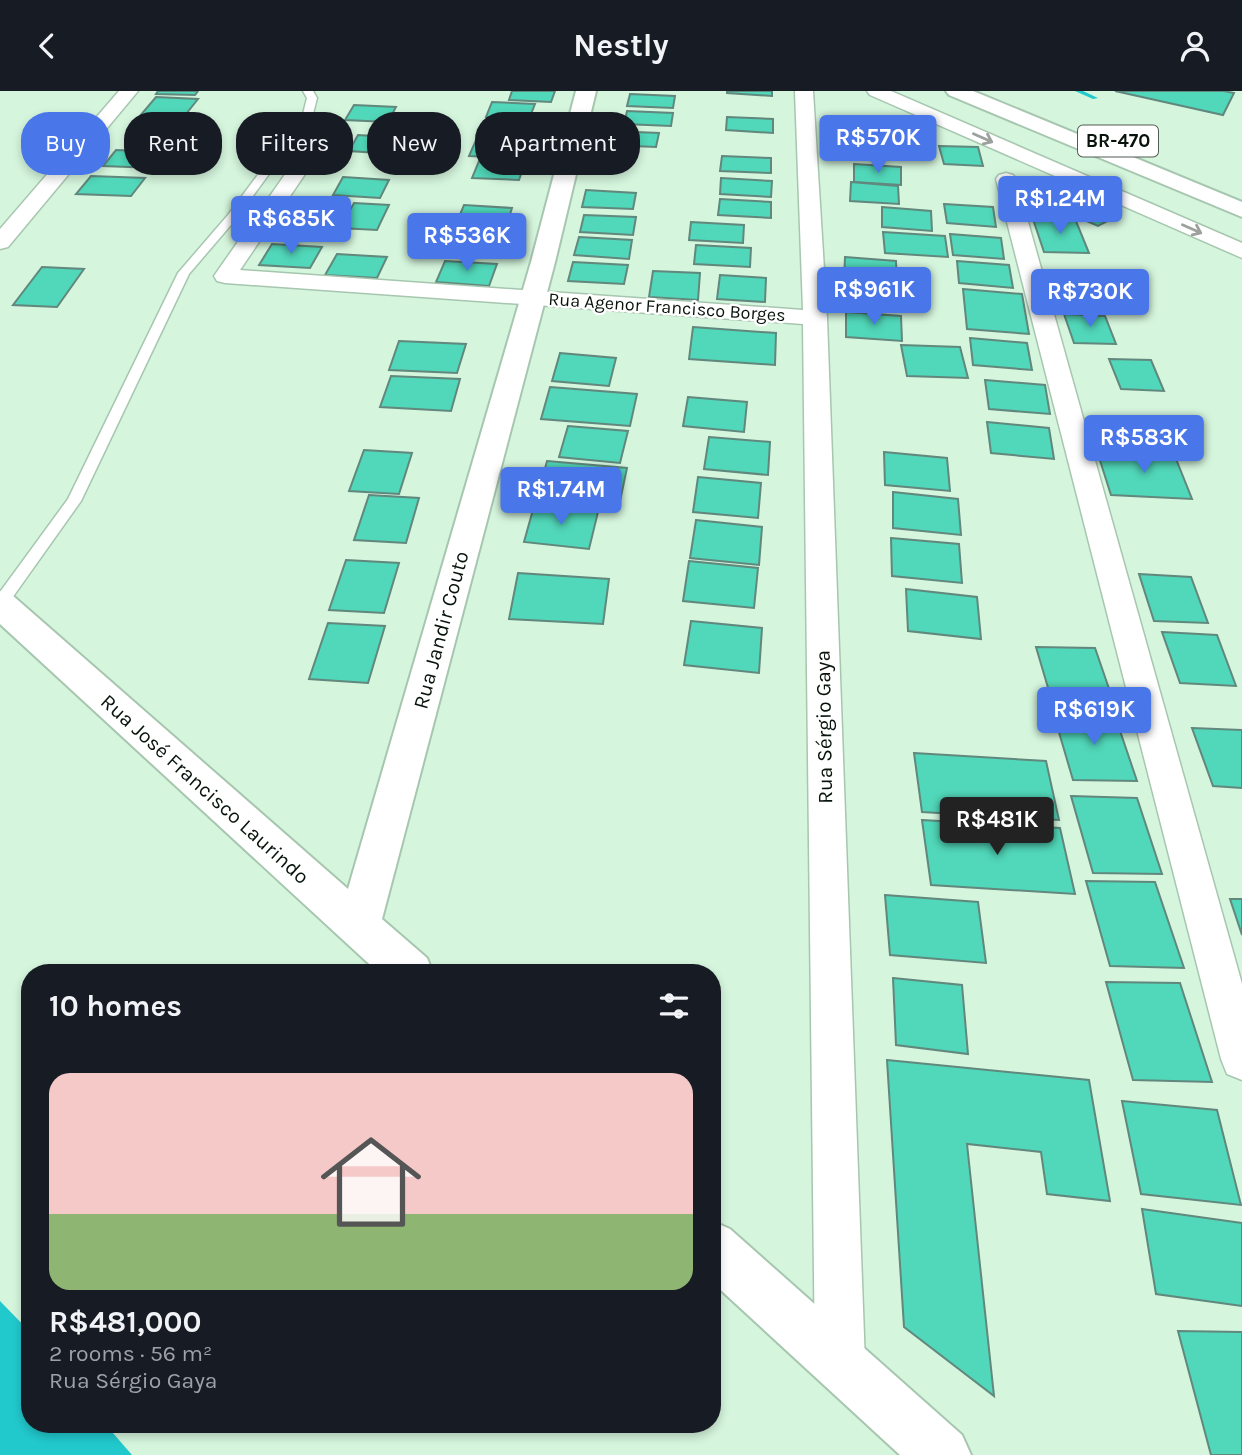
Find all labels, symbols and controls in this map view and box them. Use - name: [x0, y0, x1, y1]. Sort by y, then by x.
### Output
- icon: back: [28, 27, 66, 65]
- text: Nestly: [573, 27, 669, 64]
- icon: person: [1176, 27, 1214, 65]
- chip: Buy: [21, 112, 110, 175]
- chip: Rent: [124, 112, 222, 175]
- chip: Filters: [236, 112, 353, 175]
- chip: New: [367, 112, 461, 175]
- chip: Apartment: [475, 112, 640, 175]
- pin: R$570K: [821, 115, 935, 175]
- text: R$570K: [835, 124, 921, 151]
- road number: BR-470: [1078, 125, 1158, 157]
- one-way arrow: [972, 132, 994, 145]
- pin: R$1.24M: [995, 177, 1125, 236]
- text: R$1.24M: [1014, 185, 1106, 212]
- pin: R$685K: [234, 197, 348, 256]
- text: R$685K: [247, 205, 335, 232]
- pin: R$536K: [410, 213, 524, 273]
- text: R$536K: [423, 222, 511, 249]
- one-way arrow: [1181, 223, 1202, 236]
- pin: R$961K: [817, 267, 931, 327]
- pin: R$730K: [1033, 269, 1147, 329]
- text: R$961K: [833, 276, 915, 303]
- text: R$730K: [1047, 278, 1133, 305]
- street label: Rua Agenor Francisco Borges: [548, 288, 786, 326]
- pin: R$583K: [1087, 415, 1201, 475]
- text: R$583K: [1100, 424, 1188, 451]
- pin: R$1.74M: [496, 467, 626, 527]
- text: R$1.74M: [516, 476, 606, 503]
- street label: Rua Jandir Couto: [408, 548, 474, 712]
- street label: Rua Sérgio Gaya: [811, 650, 837, 804]
- pin: R$619K: [1037, 687, 1151, 747]
- street label: Rua José Francisco Laurindo: [96, 689, 314, 889]
- text: R$619K: [1053, 696, 1135, 723]
- pin: R$481K: [940, 797, 1054, 857]
- text: R$481K: [956, 806, 1038, 833]
- icon: filters: [655, 987, 693, 1025]
- text: 10 homes: [49, 988, 182, 1024]
- icon: home: [308, 1119, 434, 1245]
- text: R$481,000: [49, 1304, 201, 1340]
- text: 2 rooms · 56 m²: [49, 1340, 212, 1367]
- text: Rua Sérgio Gaya: [49, 1367, 218, 1394]

